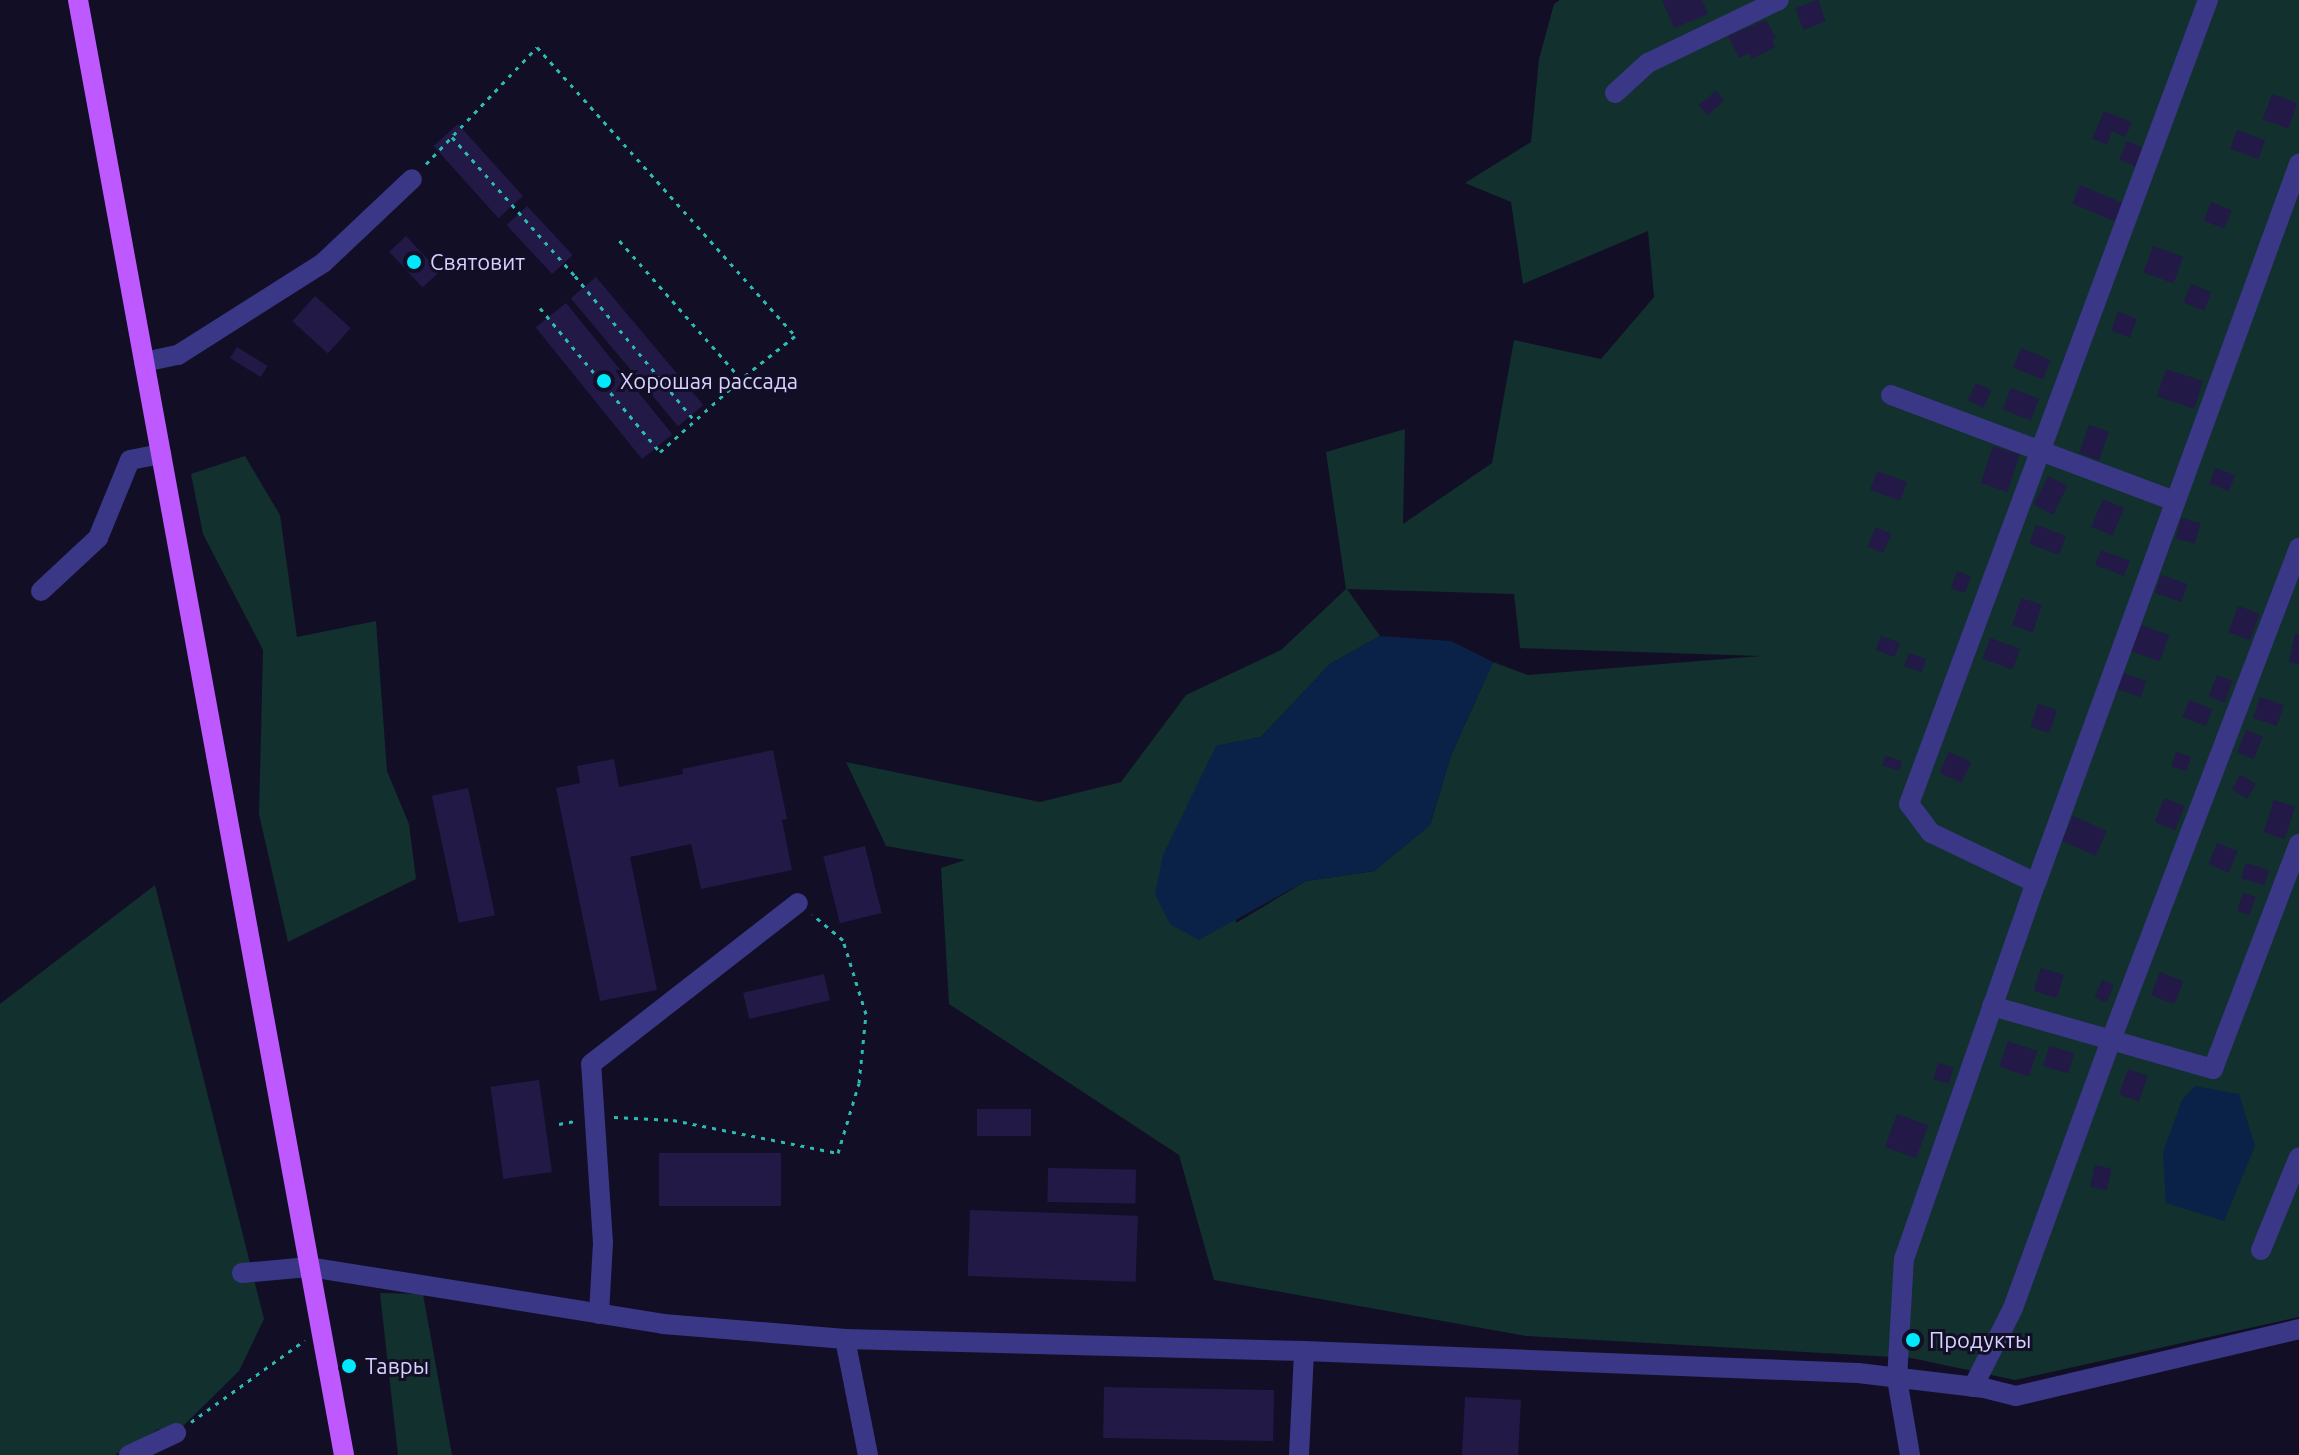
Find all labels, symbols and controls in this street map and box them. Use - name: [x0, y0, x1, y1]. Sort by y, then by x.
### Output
- place label: Святовит: [430, 249, 525, 275]
- marker: Святовит: [405, 253, 423, 271]
- place label: Хорошая рассада: [620, 368, 798, 394]
- marker: Хорошая рассада: [595, 372, 613, 390]
- place label: Продукты: [1929, 1327, 2031, 1353]
- marker: Продукты: [1904, 1331, 1922, 1349]
- place label: Тавры: [365, 1353, 429, 1379]
- marker: Тавры: [340, 1357, 358, 1375]

